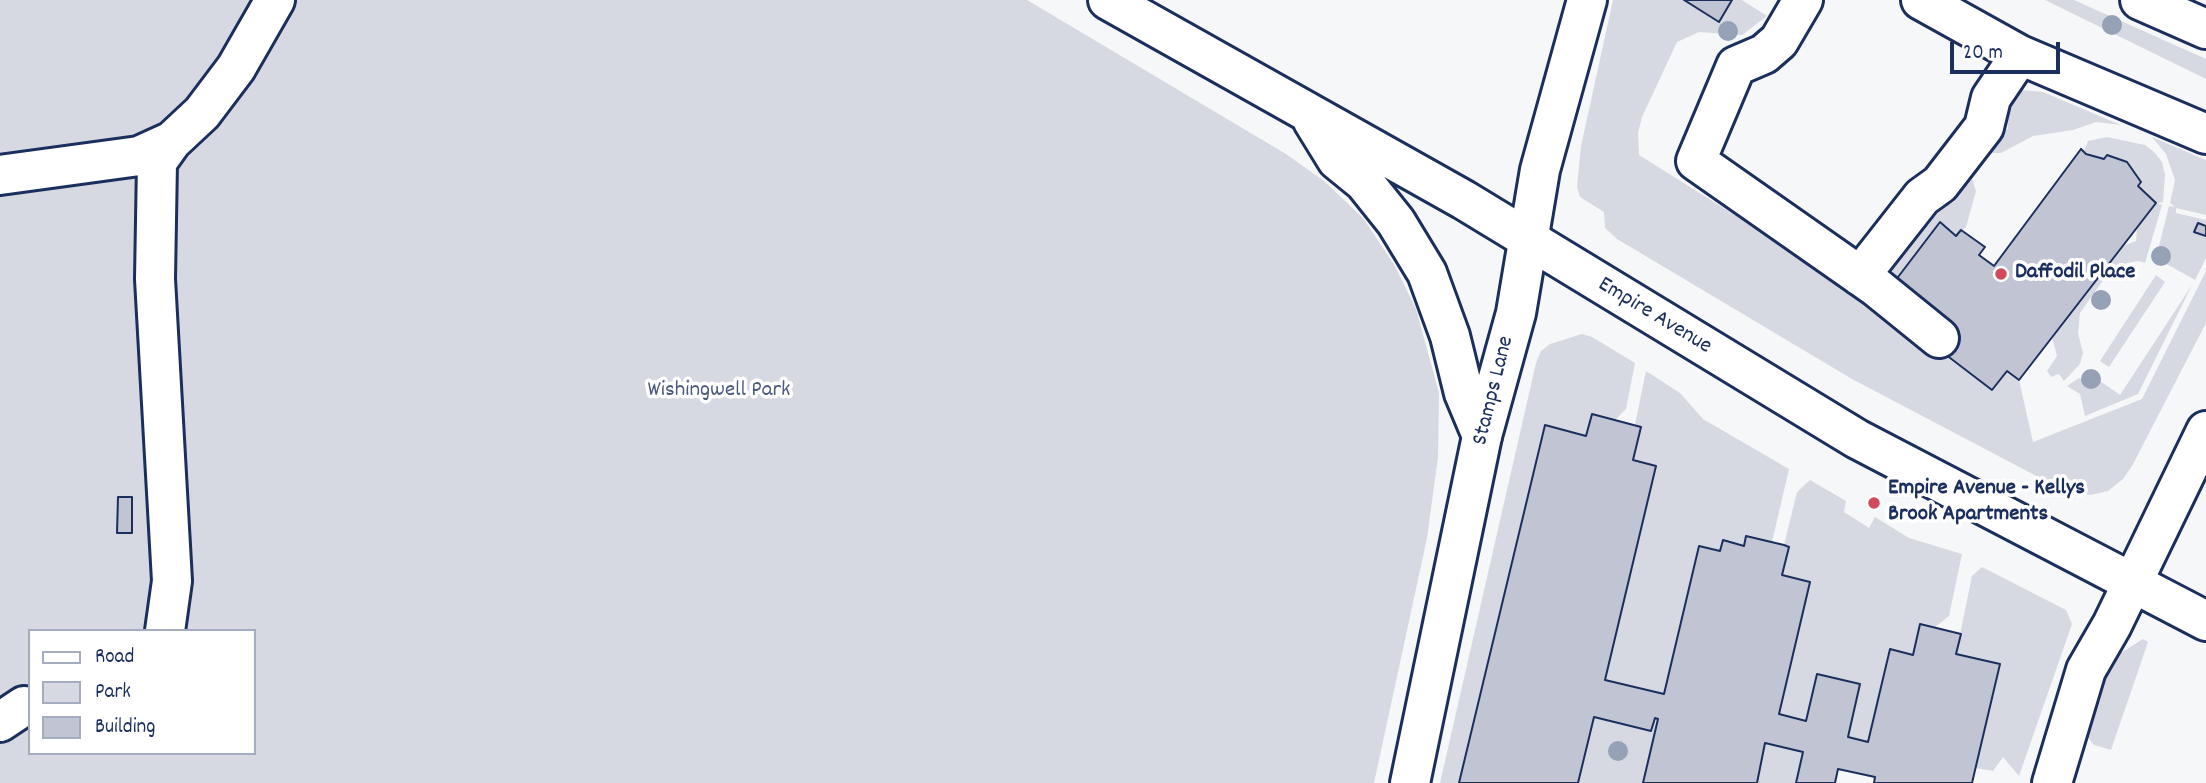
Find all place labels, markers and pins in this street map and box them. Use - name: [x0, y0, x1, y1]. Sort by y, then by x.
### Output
- place label: Daffodil Place: [2015, 260, 2135, 288]
- marker: Daffodil Place: [1993, 266, 2009, 282]
- place label: Empire Avenue - Kellys Brook Apartments: [1888, 476, 2085, 530]
- marker: Empire Avenue - Kellys Brook Apartments: [1866, 495, 1882, 511]

